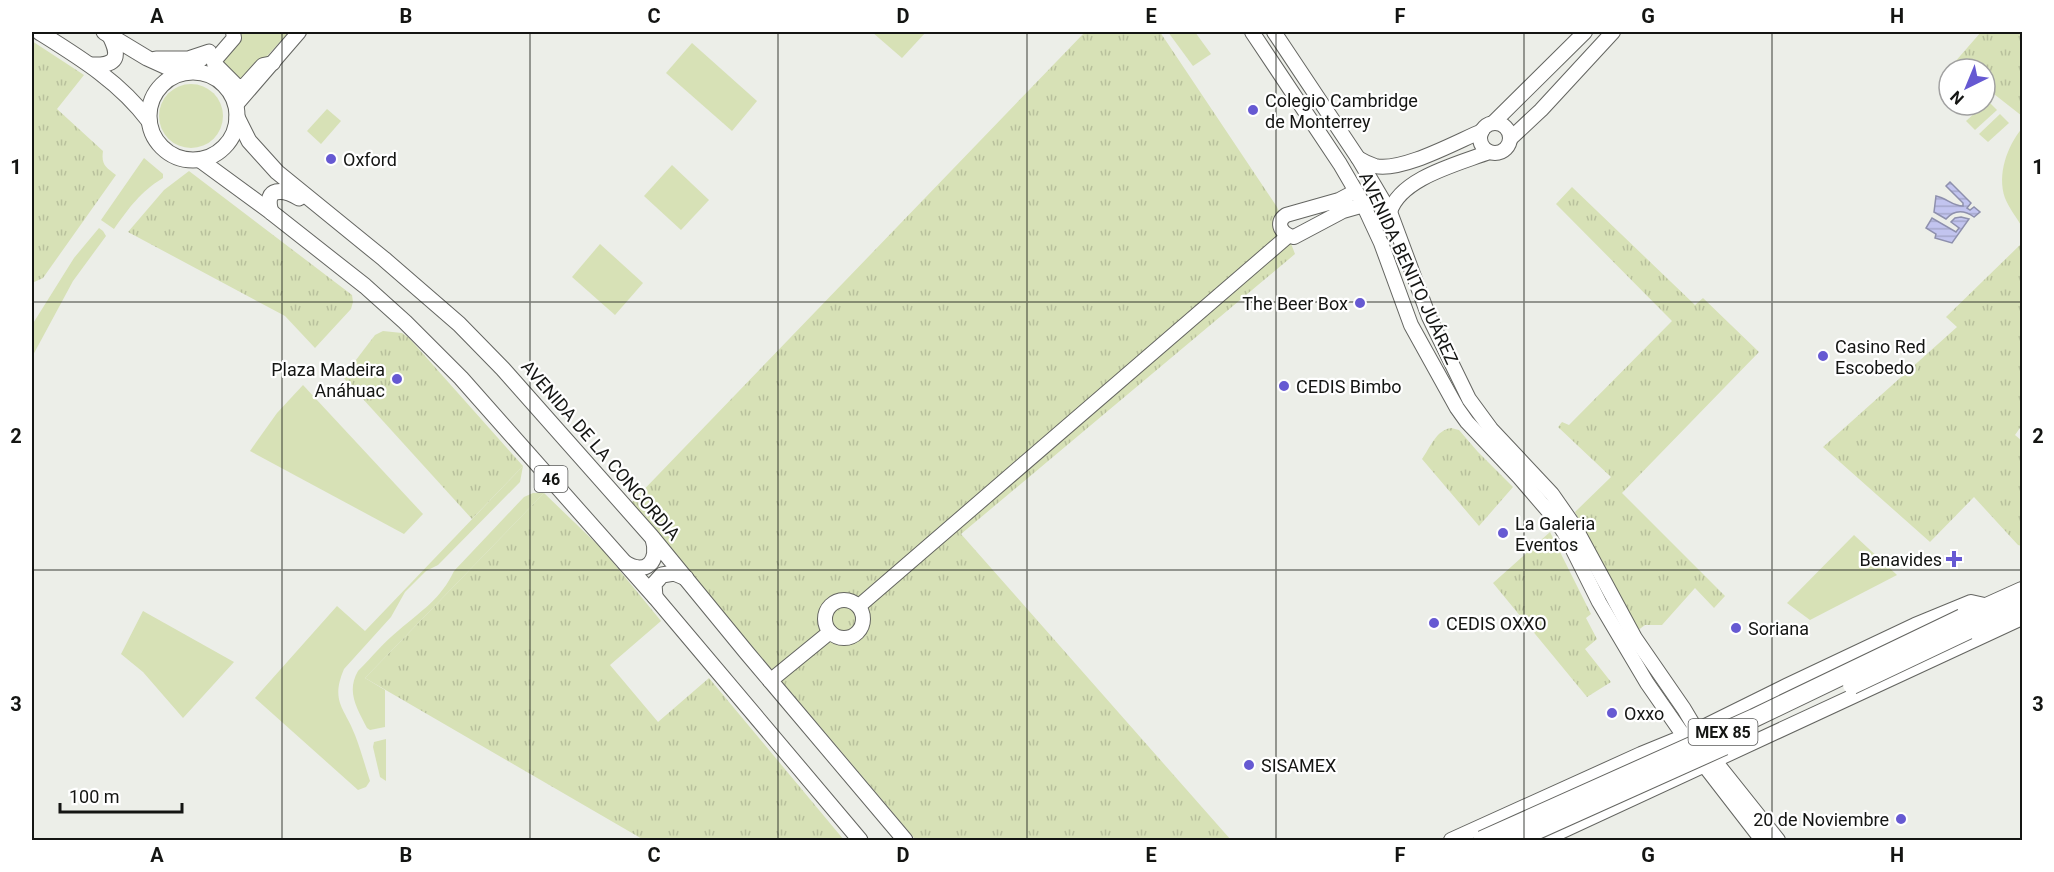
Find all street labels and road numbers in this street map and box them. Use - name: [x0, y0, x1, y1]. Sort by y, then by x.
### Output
- street label: AVENIDA BENITO JUÁREZ: [1355, 168, 1463, 368]
- street label: AVENIDA DE LA CONCORDIA: [517, 356, 685, 544]
- road number: 46: [534, 466, 568, 492]
- road number: MEX 85: [1688, 719, 1758, 745]

